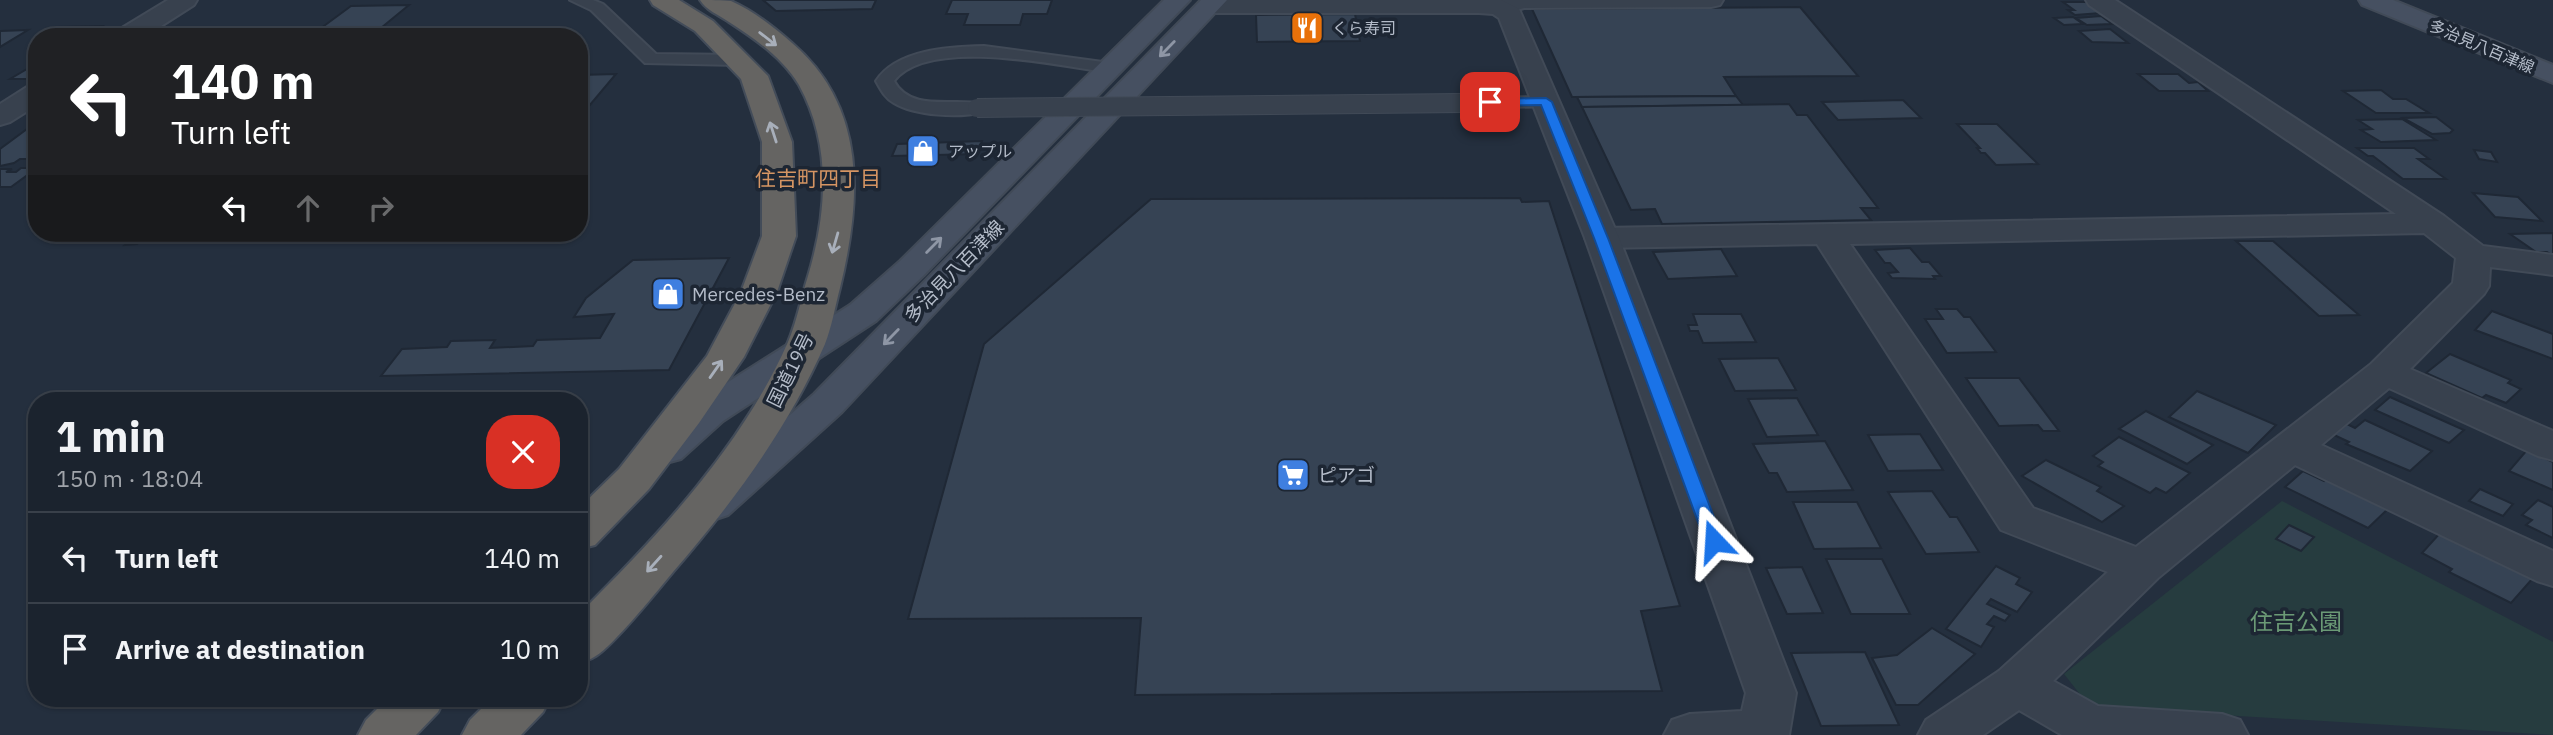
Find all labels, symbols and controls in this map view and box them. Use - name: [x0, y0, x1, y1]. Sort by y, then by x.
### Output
- restaurant icon: くら寿司: [1288, 9, 1326, 47]
- street label: 多治見八百津線: [2427, 15, 2537, 77]
- place label: くら寿司: [1332, 18, 1396, 38]
- one-way arrow: [758, 32, 776, 47]
- one-way arrow: [1159, 40, 1176, 57]
- text: 140 m: [171, 49, 315, 112]
- icon: left: [56, 56, 147, 147]
- pin: [1460, 72, 1520, 132]
- icon: arrive: [1471, 83, 1509, 121]
- text: Turn left: [171, 111, 291, 153]
- one-way arrow: [766, 122, 779, 144]
- shop icon: アップル: [904, 132, 942, 170]
- place label: アップル: [948, 141, 1012, 161]
- district label: 住吉町四丁目: [755, 164, 881, 192]
- icon: left: [216, 189, 254, 227]
- icon: ahead: [289, 189, 327, 227]
- icon: right: [362, 189, 400, 227]
- street label: 多治見八百津線: [899, 215, 1009, 327]
- one-way arrow: [827, 232, 840, 254]
- one-way arrow: [926, 237, 943, 254]
- shop icon: Mercedes-Benz: [649, 275, 687, 313]
- place label: Mercedes-Benz: [692, 282, 825, 306]
- one-way arrow: [883, 328, 900, 345]
- street label: 国道19号: [762, 329, 818, 411]
- one-way arrow: [709, 360, 723, 379]
- text: 1 min: [56, 409, 166, 464]
- button: close: [486, 415, 560, 489]
- supermarket icon: ピアゴ: [1274, 456, 1312, 494]
- text: 150 m · 18:04: [56, 463, 203, 493]
- place label: ピアゴ: [1318, 463, 1375, 487]
- position arrow: [1677, 504, 1751, 578]
- icon: left: [56, 539, 94, 577]
- text: Turn left: [115, 541, 218, 575]
- text: 140 m: [484, 541, 560, 575]
- one-way arrow: [646, 555, 662, 573]
- park label: 住吉公園: [2250, 606, 2342, 636]
- icon: arrive: [56, 630, 94, 668]
- text: Arrive at destination: [115, 632, 365, 666]
- text: 10 m: [500, 632, 560, 666]

